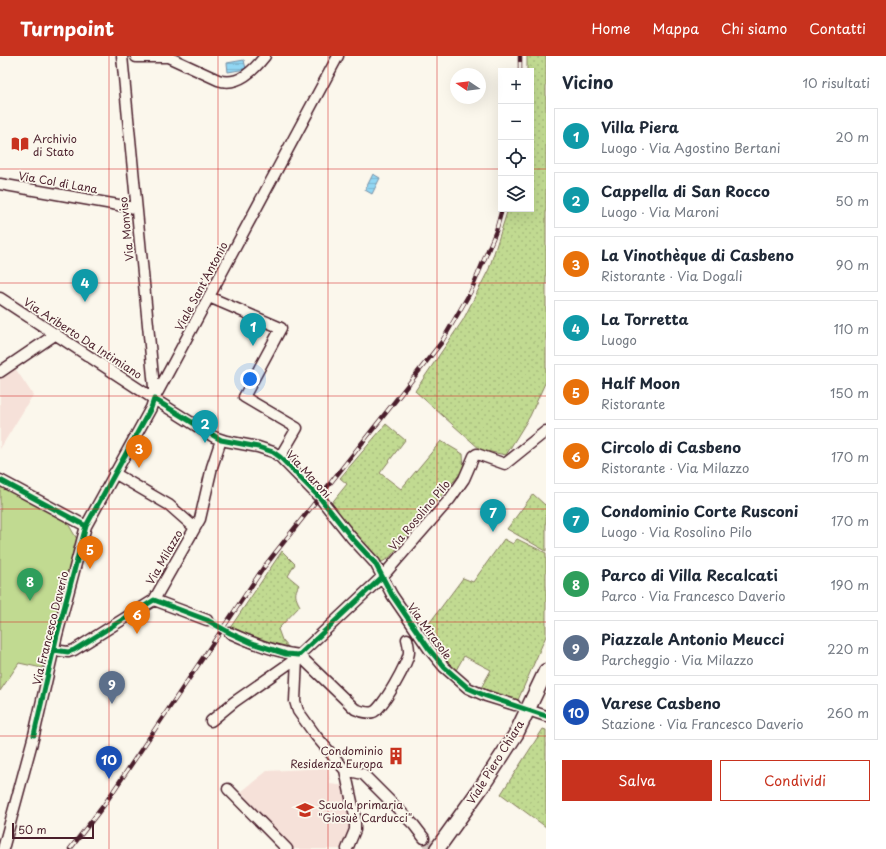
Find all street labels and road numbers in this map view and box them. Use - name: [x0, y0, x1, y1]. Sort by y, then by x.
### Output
- street label: Via Col di Lana: [17, 167, 99, 197]
- street label: Via Monviso: [114, 196, 138, 262]
- street label: Viale Sant'Antonio: [170, 238, 232, 334]
- street label: Via Ariberto Da Intimiano: [20, 293, 146, 383]
- street label: Via Maroni: [282, 446, 336, 502]
- street label: Via Rosolino Pilo: [384, 476, 454, 554]
- street label: Via Milazzo: [141, 526, 187, 588]
- street label: Via Francesco Daverio: [28, 569, 72, 687]
- street label: Via Mirasole: [404, 599, 456, 663]
- street label: Viale Piero Chiara: [462, 716, 528, 807]

